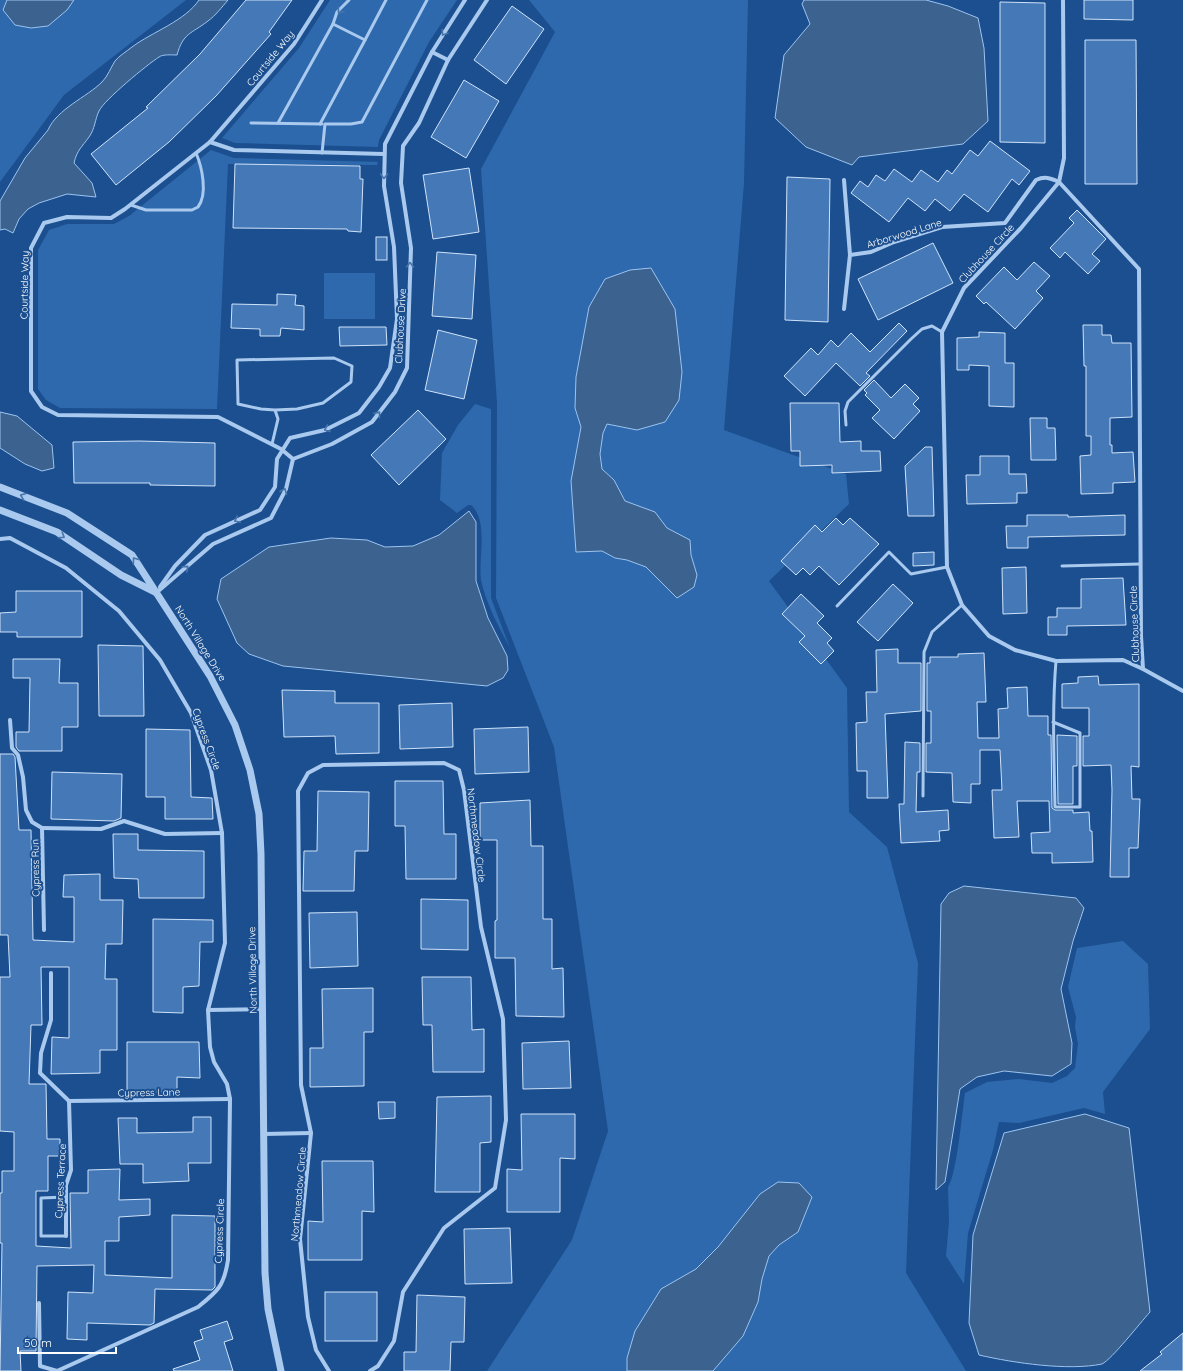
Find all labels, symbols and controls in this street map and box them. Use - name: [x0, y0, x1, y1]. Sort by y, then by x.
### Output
- one-way arrow: [338, 7, 345, 14]
- street label: Courtside Way: [244, 28, 297, 89]
- one-way arrow: [442, 29, 449, 36]
- one-way arrow: [380, 173, 388, 179]
- street label: Arborwood Lane: [865, 216, 944, 251]
- street label: Clubhouse Circle: [956, 221, 1017, 286]
- street label: Courtside Way: [17, 251, 32, 319]
- one-way arrow: [406, 262, 414, 268]
- street label: Clubhouse Drive: [392, 288, 409, 364]
- one-way arrow: [373, 412, 380, 419]
- one-way arrow: [324, 424, 331, 432]
- one-way arrow: [280, 487, 288, 494]
- one-way arrow: [20, 492, 27, 500]
- one-way arrow: [234, 515, 241, 523]
- one-way arrow: [58, 531, 65, 539]
- one-way arrow: [133, 558, 140, 565]
- one-way arrow: [182, 565, 189, 572]
- street label: Clubhouse Circle: [1127, 585, 1142, 662]
- street label: North Village Drive: [172, 603, 229, 684]
- street label: Cypress Circle: [189, 706, 224, 772]
- street label: Northmeadow Circle: [464, 787, 489, 883]
- street label: Cypress Run: [28, 839, 43, 897]
- street label: North Village Drive: [245, 926, 260, 1014]
- street label: Cypress Lane: [118, 1085, 181, 1100]
- street label: Cypress Terrace: [52, 1143, 69, 1219]
- street label: Northmeadow Circle: [288, 1146, 309, 1242]
- street label: Cypress Circle: [212, 1198, 227, 1264]
- scale bar: [18, 1329, 116, 1355]
- text: 50 m: [24, 1335, 52, 1350]

